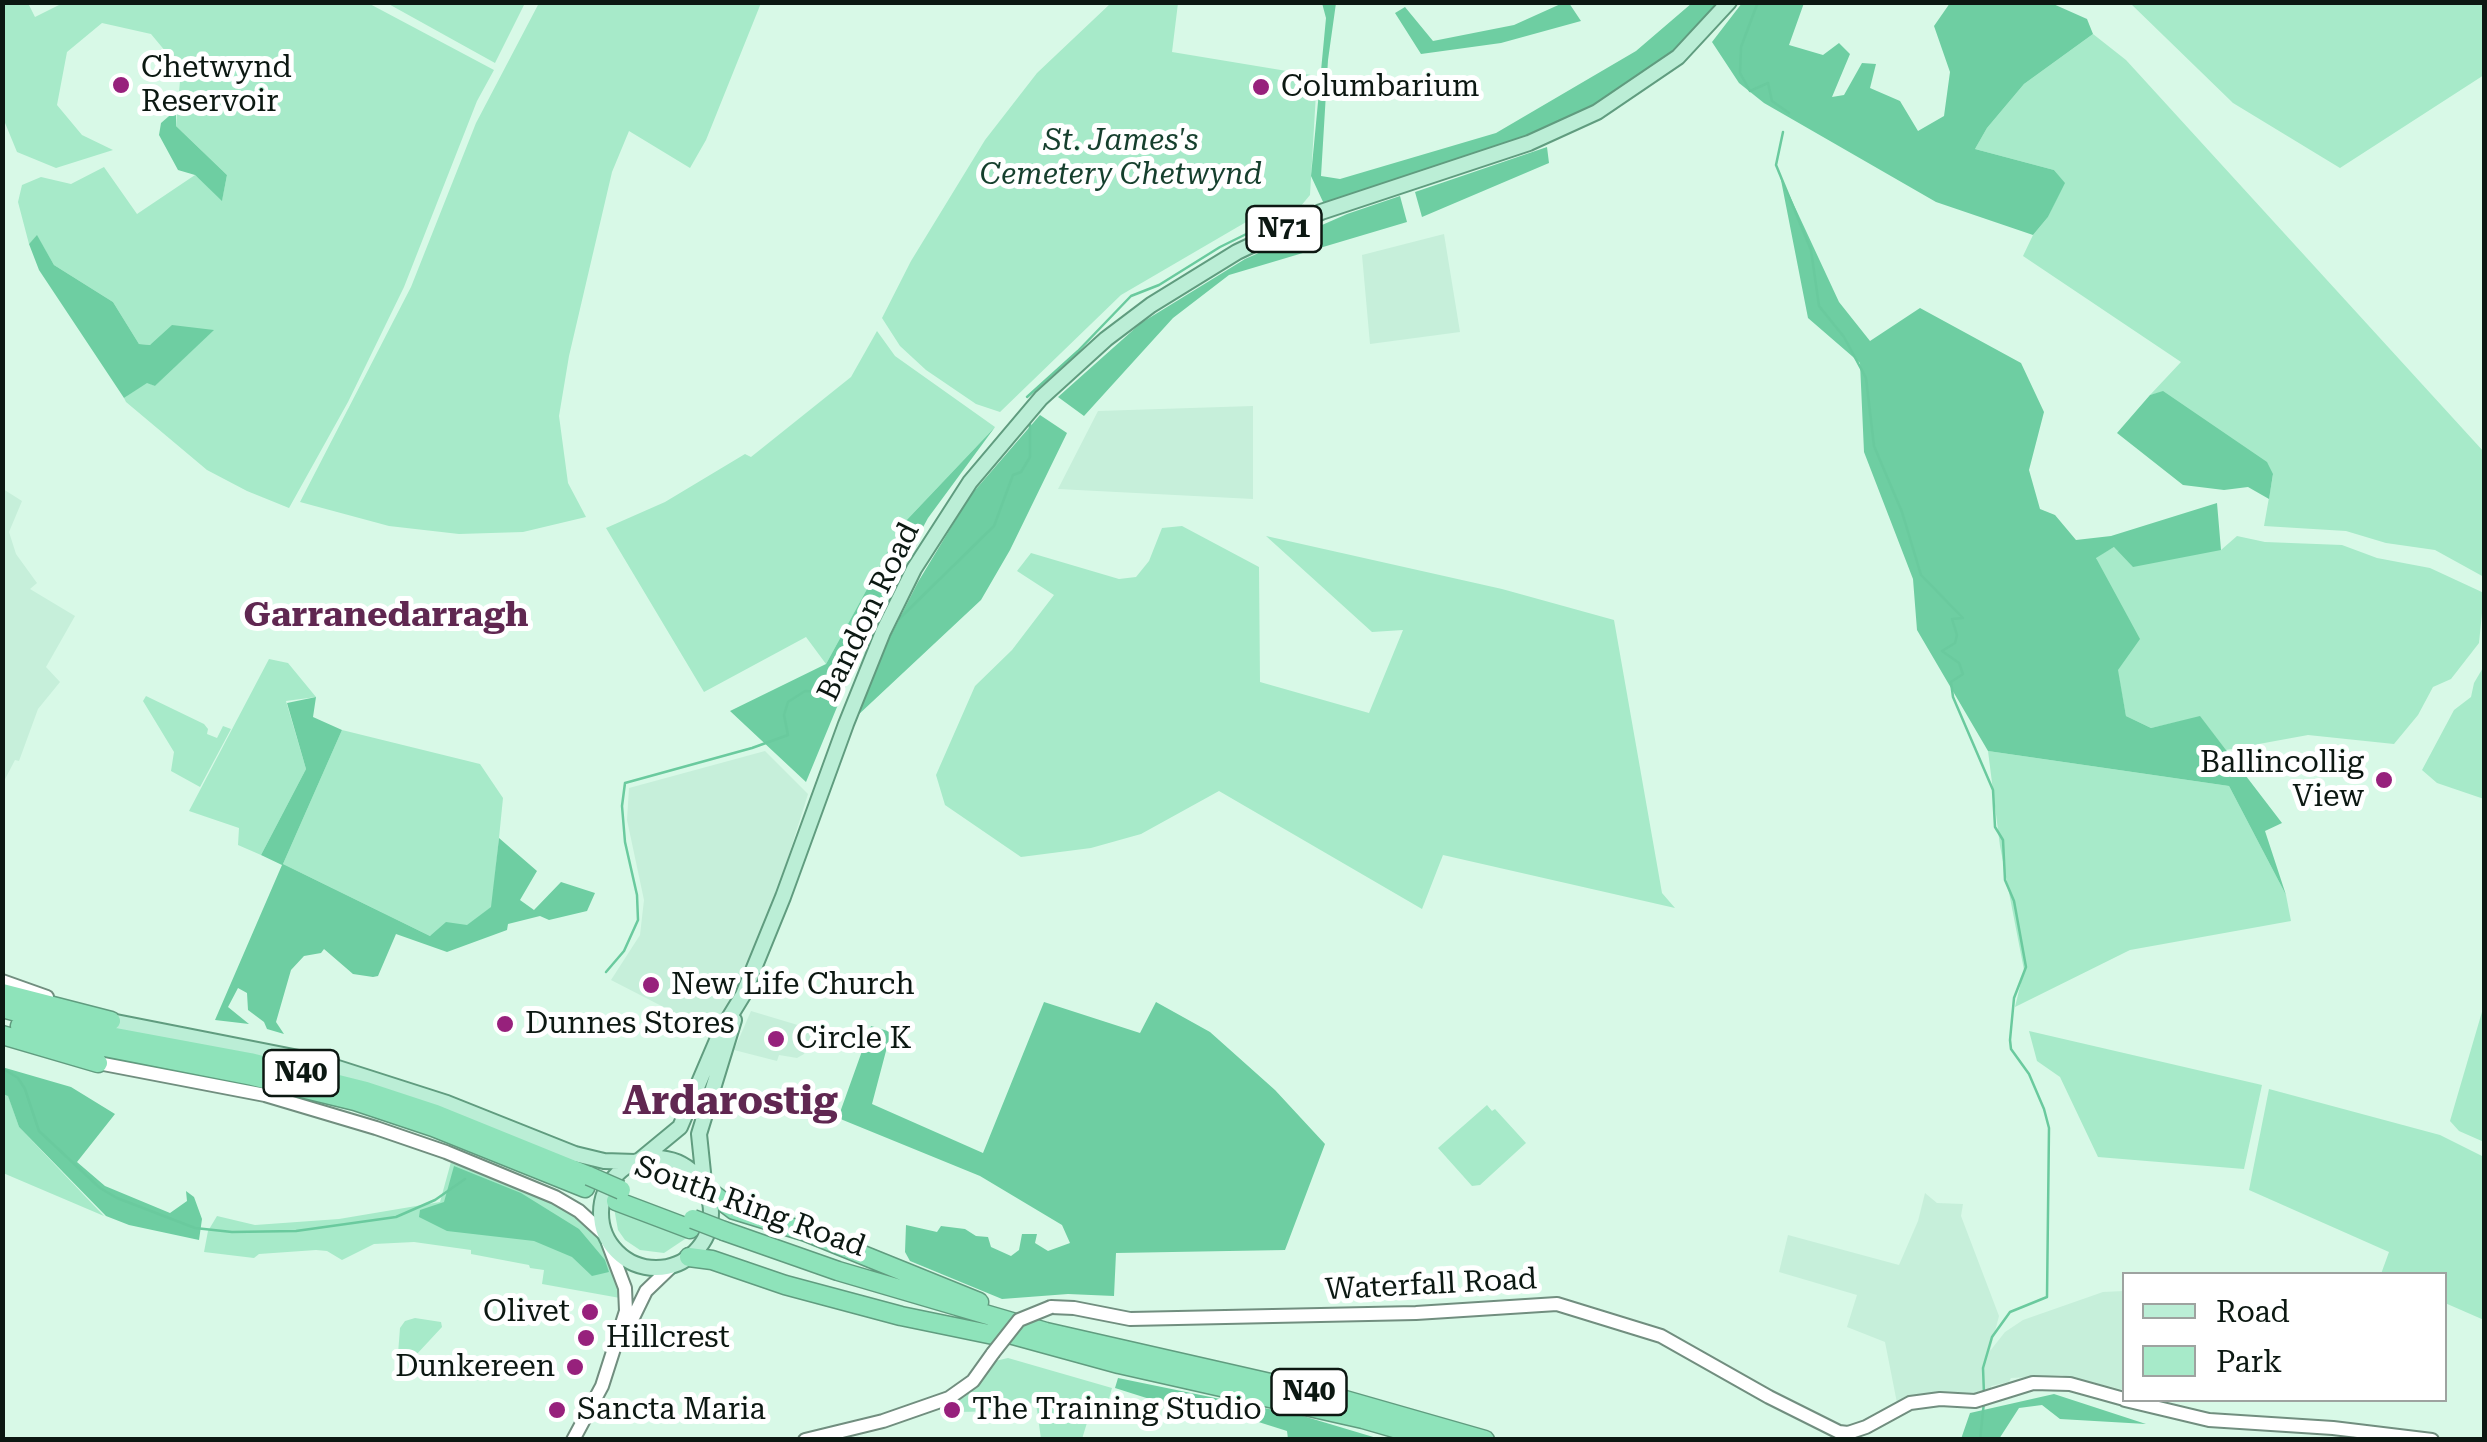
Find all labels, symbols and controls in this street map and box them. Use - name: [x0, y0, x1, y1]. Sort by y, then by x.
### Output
- place label: Chetwynd Reservoir: [141, 50, 292, 120]
- place label: Columbarium: [1281, 69, 1479, 105]
- marker: Chetwynd Reservoir: [110, 74, 132, 96]
- marker: Columbarium: [1250, 76, 1272, 98]
- park label: St. James's Cemetery Chetwynd: [980, 123, 1262, 194]
- road number: N71: [1246, 206, 1322, 252]
- street label: Bandon Road: [810, 517, 928, 707]
- district label: Garranedarragh: [243, 595, 529, 637]
- place label: Ballincollig View: [2200, 745, 2364, 816]
- marker: Ballincollig View: [2373, 769, 2395, 791]
- place label: New Life Church: [671, 967, 915, 1003]
- marker: New Life Church: [640, 974, 662, 996]
- place label: Dunnes Stores: [525, 1006, 735, 1042]
- marker: Dunnes Stores: [494, 1013, 516, 1035]
- place label: Circle K: [796, 1021, 911, 1057]
- marker: Circle K: [765, 1028, 787, 1050]
- road number: N40: [264, 1050, 338, 1096]
- district label: Ardarostig: [622, 1078, 838, 1126]
- street label: South Ring Road: [630, 1149, 870, 1265]
- street label: Waterfall Road: [1324, 1261, 1538, 1309]
- legend: [2122, 1272, 2447, 1402]
- place label: Olivet: [483, 1294, 570, 1330]
- text: Road: [2216, 1294, 2290, 1329]
- marker: Olivet: [579, 1301, 601, 1323]
- place label: Hillcrest: [606, 1320, 730, 1356]
- marker: Hillcrest: [575, 1327, 597, 1349]
- text: Park: [2216, 1344, 2282, 1379]
- place label: Dunkereen: [395, 1349, 555, 1385]
- marker: Dunkereen: [564, 1356, 586, 1378]
- road number: N40: [1272, 1369, 1346, 1415]
- place label: Sancta Maria: [577, 1392, 766, 1428]
- place label: The Training Studio: [972, 1392, 1262, 1428]
- marker: Sancta Maria: [546, 1399, 568, 1421]
- marker: The Training Studio: [941, 1399, 963, 1421]

